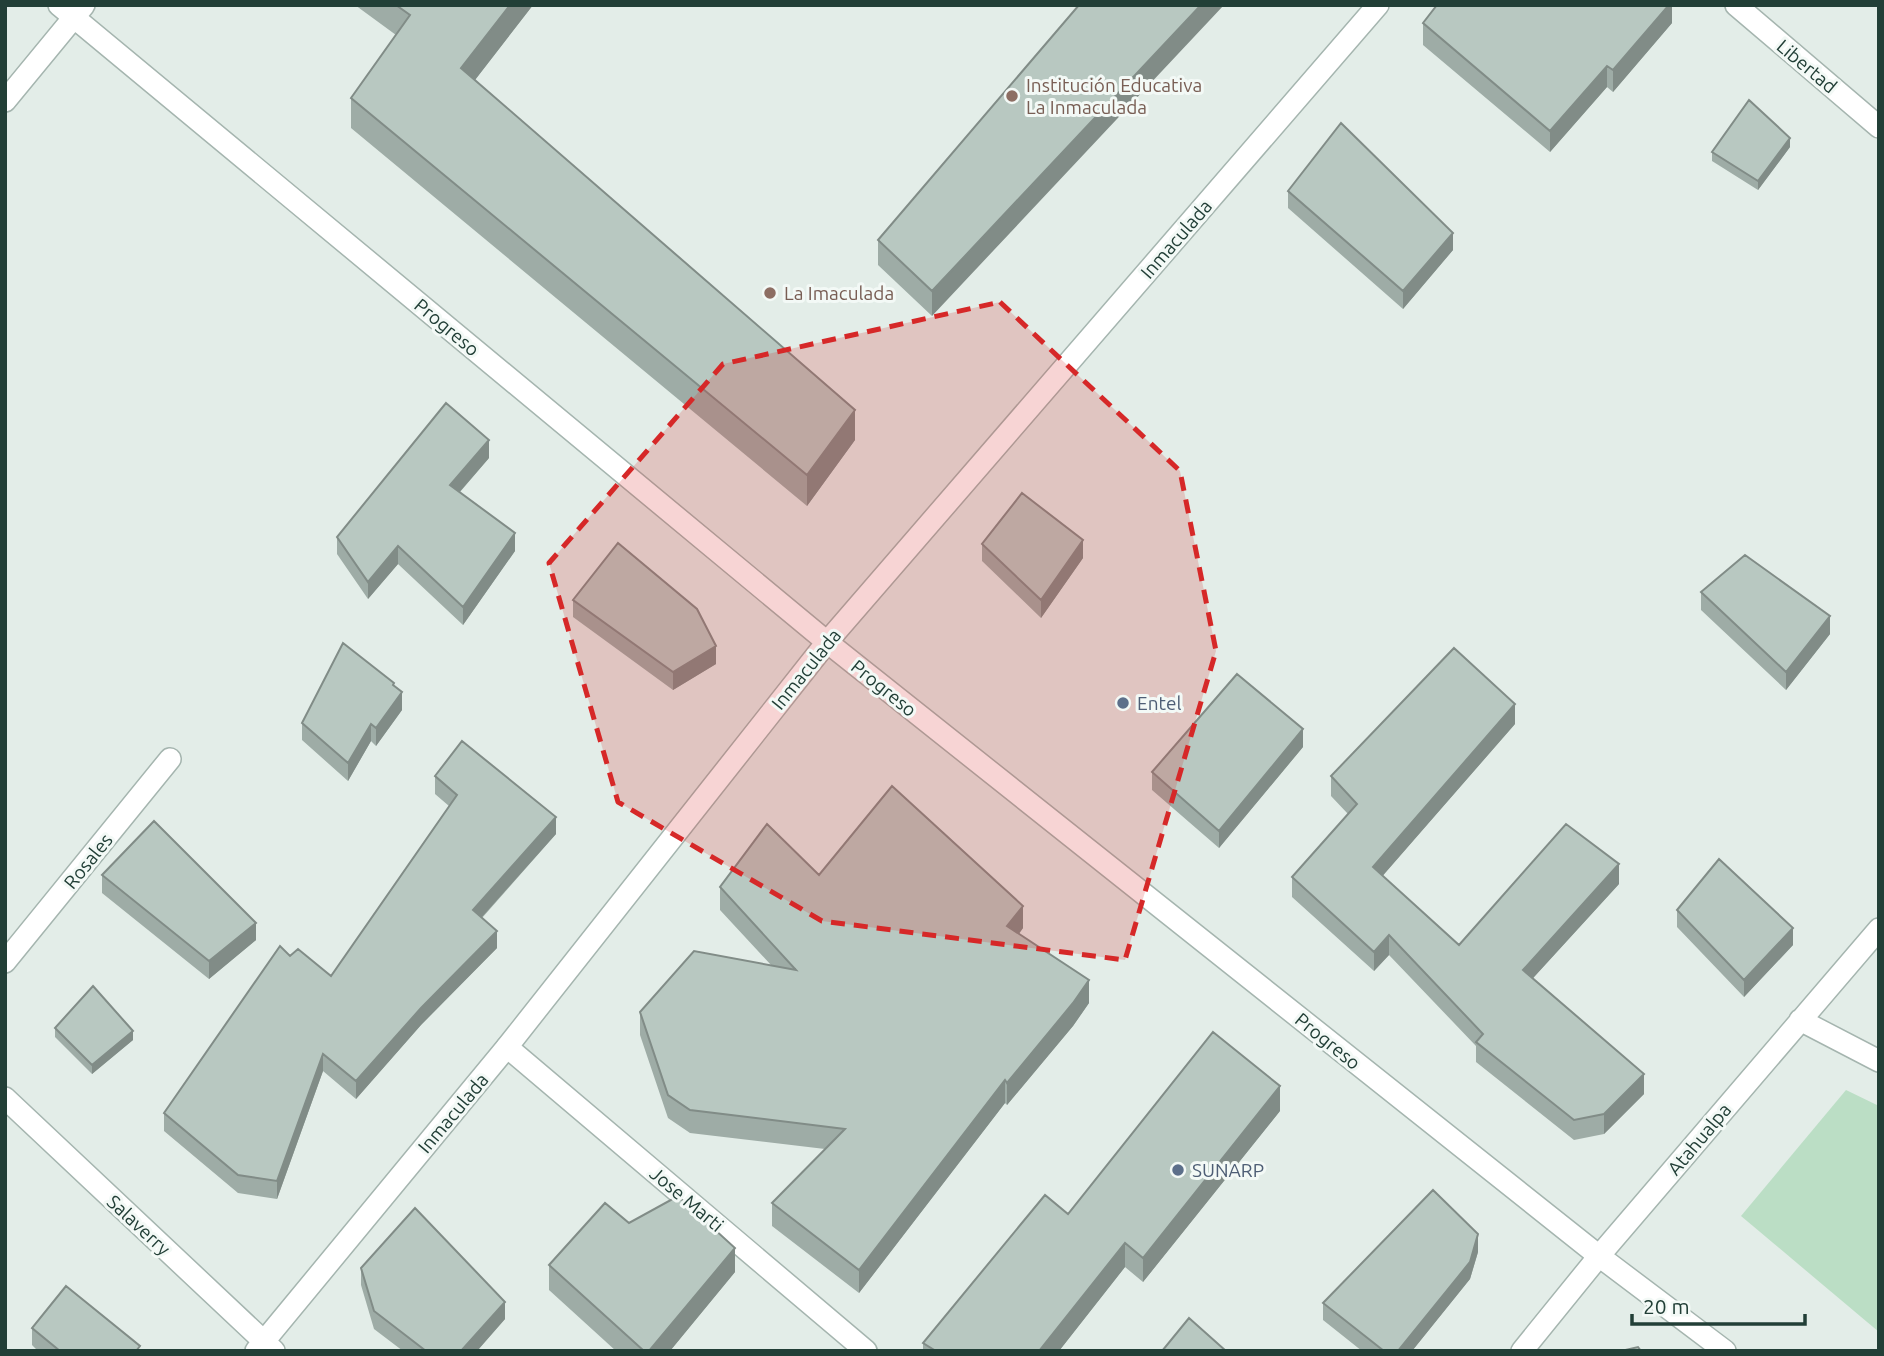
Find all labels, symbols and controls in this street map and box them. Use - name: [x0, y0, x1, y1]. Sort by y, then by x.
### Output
- street label: Libertad: [1773, 35, 1841, 97]
- place label: Institución Educativa La Inmaculada: [1026, 74, 1202, 118]
- marker: Institución Educativa La Inmaculada: [1004, 88, 1020, 104]
- street label: Inmaculada: [1136, 195, 1216, 283]
- place label: La Imaculada: [784, 282, 894, 304]
- marker: La Imaculada: [762, 285, 778, 301]
- street label: Progreso: [410, 294, 484, 360]
- street label: Inmaculada: [767, 624, 845, 714]
- street label: Progreso: [847, 655, 921, 721]
- place label: Entel: [1137, 692, 1181, 714]
- marker: Entel: [1115, 695, 1131, 711]
- street label: Rosales: [59, 829, 117, 893]
- street label: Progreso: [1291, 1008, 1365, 1074]
- street label: Inmaculada: [413, 1069, 493, 1157]
- street label: Atahualpa: [1663, 1099, 1735, 1179]
- place label: SUNARP: [1192, 1159, 1264, 1181]
- street label: Jose Marti: [646, 1162, 728, 1236]
- marker: SUNARP: [1170, 1162, 1186, 1178]
- street label: Salaverry: [103, 1190, 175, 1260]
- scale bar: [1632, 1282, 1805, 1326]
- text: 20 m: [1643, 1294, 1690, 1318]

